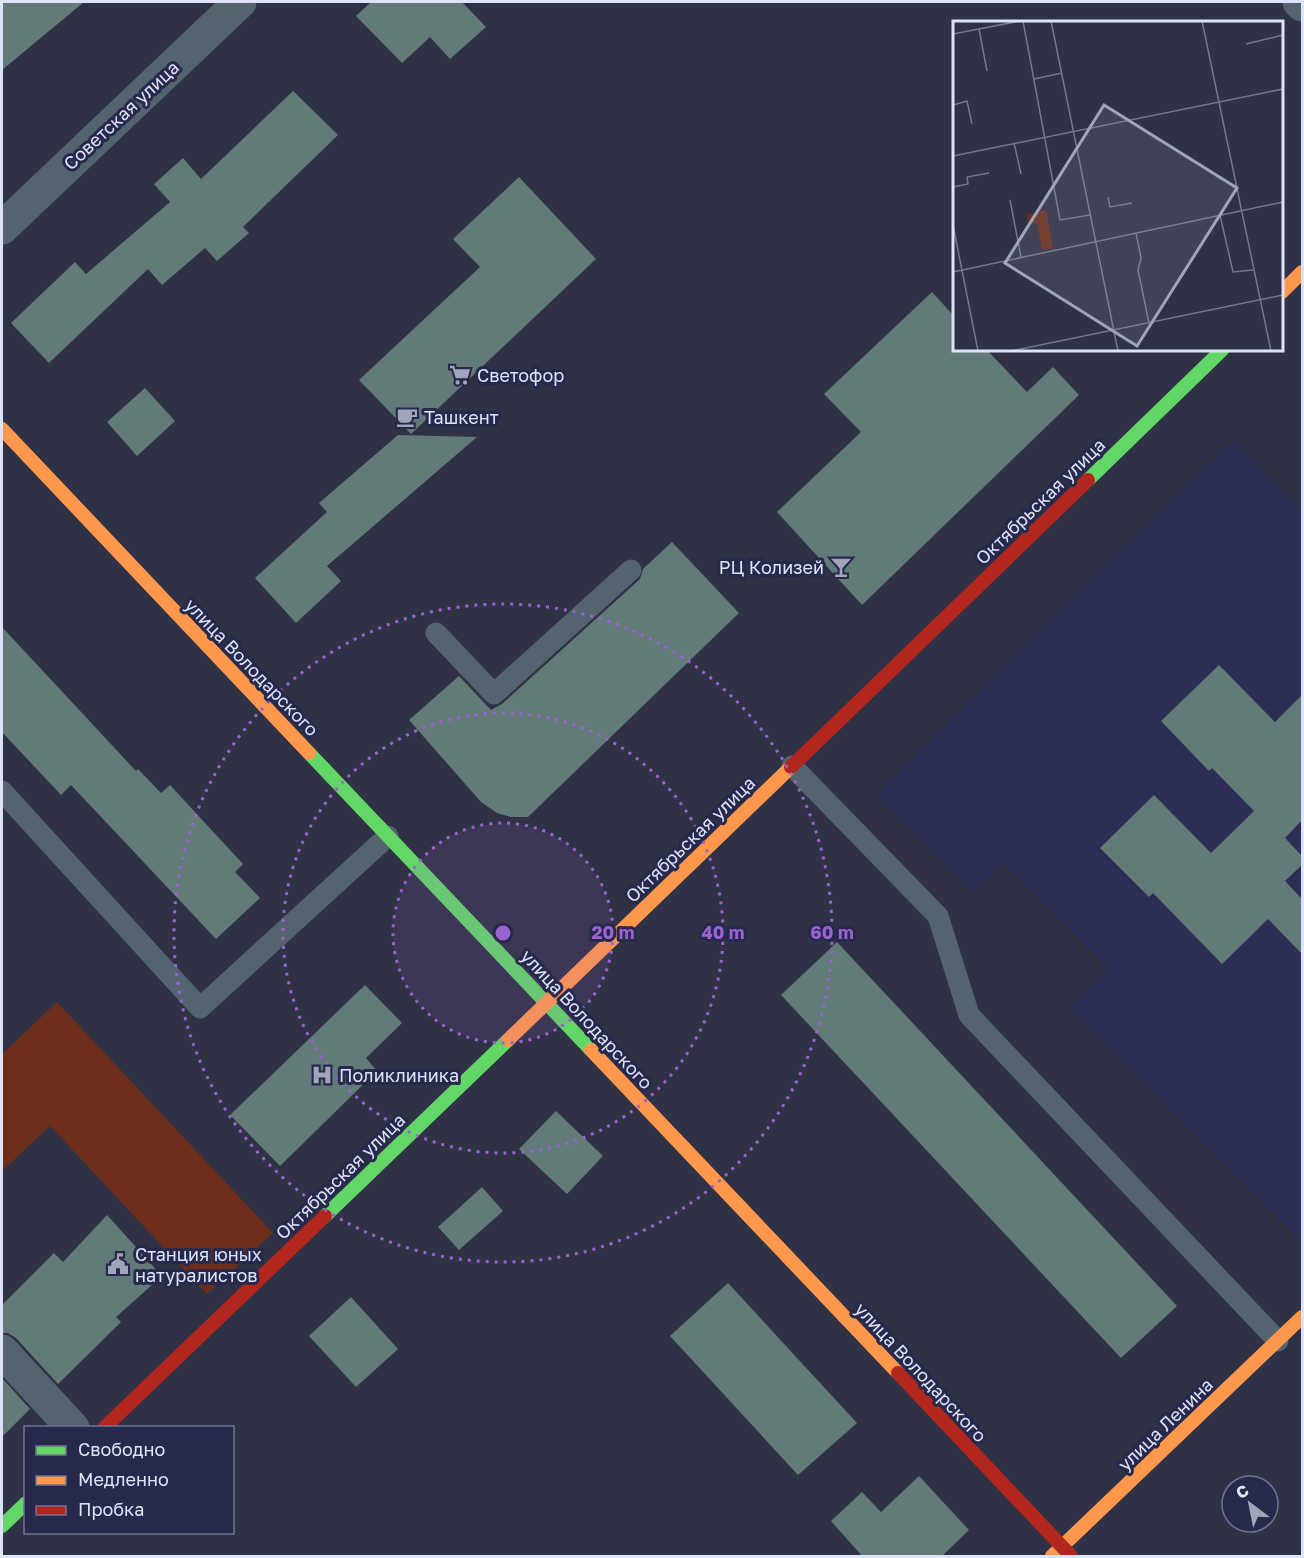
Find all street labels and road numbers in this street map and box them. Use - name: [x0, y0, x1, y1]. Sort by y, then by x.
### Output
- street label: Советская улица: [59, 56, 183, 174]
- street label: Октябрьская улица: [971, 433, 1109, 569]
- street label: улица Володарского: [181, 594, 323, 740]
- street label: Октябрьская улица: [621, 771, 759, 907]
- street label: улица Володарского: [517, 945, 657, 1093]
- street label: Октябрьская улица: [271, 1108, 409, 1244]
- street label: улица Володарского: [851, 1298, 991, 1446]
- street label: улица Ленина: [1113, 1373, 1217, 1475]

